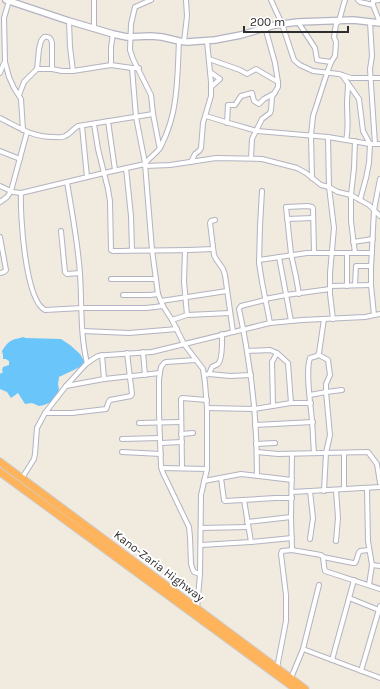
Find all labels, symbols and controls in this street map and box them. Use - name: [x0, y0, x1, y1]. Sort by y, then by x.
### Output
- scale bar: [244, 8, 348, 34]
- text: 200 m: [250, 15, 285, 29]
- street label: Kano-Zaria Highway: [111, 527, 207, 605]

